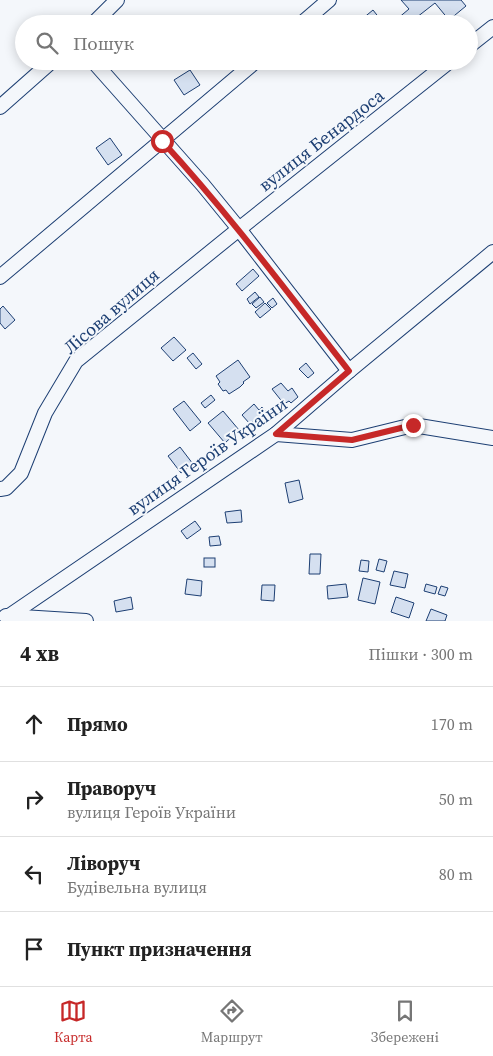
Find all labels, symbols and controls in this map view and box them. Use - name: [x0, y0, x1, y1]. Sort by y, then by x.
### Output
- search box: [15, 15, 478, 70]
- icon: search: [33, 29, 61, 57]
- text: Пошук: [73, 30, 134, 56]
- street label: вулиця Бенардоса: [253, 82, 390, 197]
- route start: [151, 130, 174, 153]
- street label: Лісова вулиця: [58, 262, 164, 360]
- street label: вулиця Героїв України: [122, 391, 292, 521]
- route end: [402, 414, 425, 437]
- text: 4 хв: [20, 639, 59, 668]
- text: Пішки · 300 m: [369, 643, 473, 665]
- icon: ahead: [20, 710, 48, 738]
- text: Прямо: [67, 711, 128, 737]
- text: 170 m: [431, 713, 473, 735]
- text: Праворуч: [67, 775, 156, 801]
- icon: right: [20, 785, 48, 813]
- text: 50 m: [439, 788, 473, 810]
- text: вулиця Героїв України: [67, 801, 236, 823]
- text: Ліворуч: [67, 850, 140, 876]
- icon: left: [20, 860, 48, 888]
- text: 80 m: [439, 863, 473, 885]
- text: Будівельна вулиця: [67, 876, 207, 898]
- icon: arrive: [20, 935, 48, 963]
- text: Пункт призначення: [67, 936, 252, 962]
- tab: Карта: [54, 997, 93, 1047]
- tab: Маршрут: [201, 997, 263, 1047]
- tab: Збережені: [371, 997, 439, 1047]

